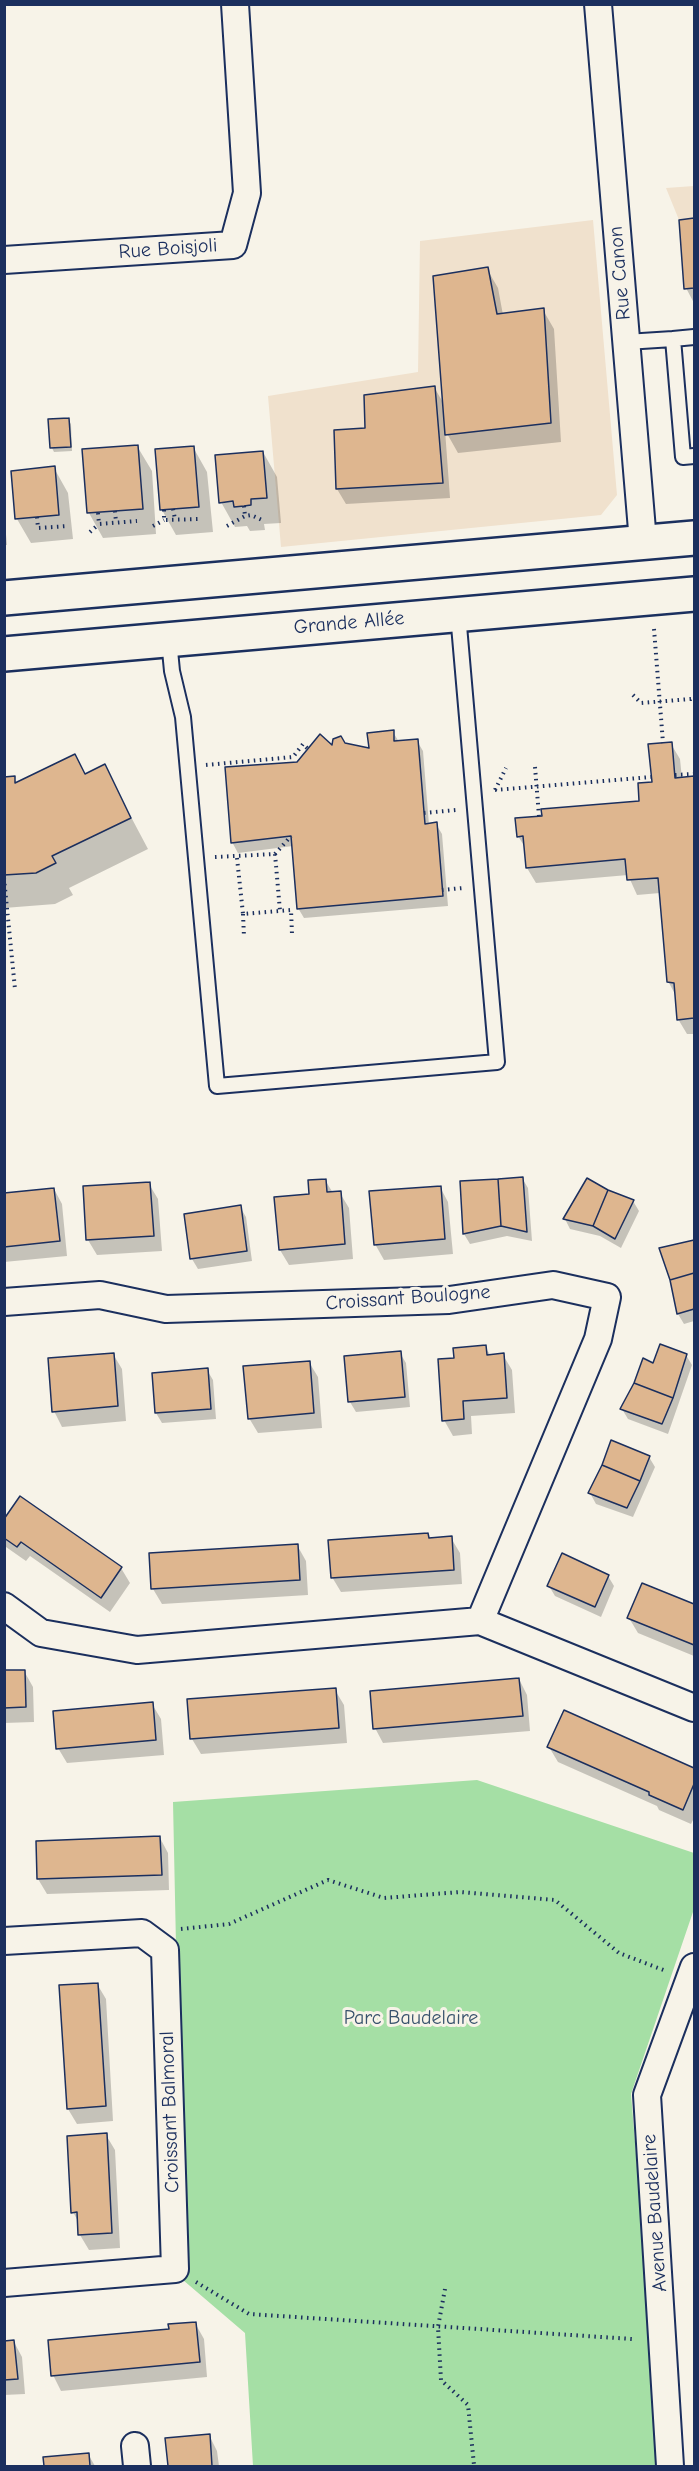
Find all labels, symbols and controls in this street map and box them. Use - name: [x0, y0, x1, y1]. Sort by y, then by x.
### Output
- street label: Rue Canon: [604, 225, 636, 321]
- street label: Rue Boisjoli: [118, 234, 218, 264]
- street label: Grande Allée: [293, 606, 405, 640]
- street label: Croissant Boulogne: [325, 1280, 491, 1316]
- park label: Parc Baudelaire: [344, 2006, 478, 2030]
- street label: Croissant Balmoral: [155, 2031, 185, 2193]
- street label: Avenue Baudelaire: [638, 2133, 672, 2293]

